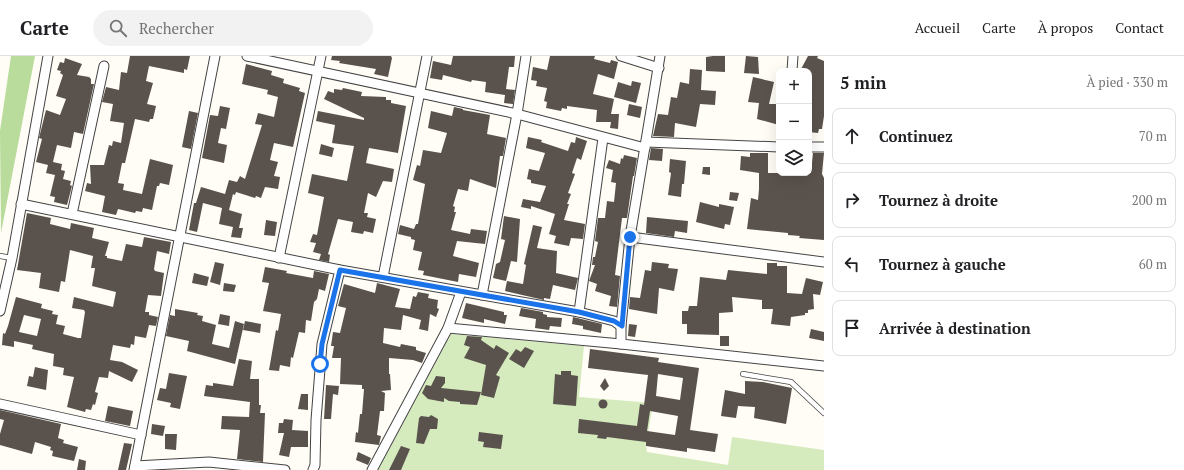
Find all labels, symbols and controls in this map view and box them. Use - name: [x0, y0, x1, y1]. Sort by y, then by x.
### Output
- search box: [93, 10, 373, 46]
- text: Carte: [20, 15, 69, 40]
- icon: search: [107, 17, 129, 39]
- text: Rechercher: [139, 18, 214, 38]
- text: Accueil: [915, 18, 960, 37]
- text: Carte: [982, 18, 1016, 37]
- text: À propos: [1038, 18, 1093, 37]
- text: Contact: [1115, 18, 1164, 37]
- map controls: [776, 68, 812, 176]
- button: +: [776, 68, 812, 104]
- text: 5 min: [840, 71, 887, 94]
- text: À pied · 330 m: [1087, 73, 1168, 91]
- button: −: [776, 104, 812, 140]
- icon: ahead: [841, 125, 863, 147]
- text: Continuez: [879, 126, 953, 146]
- text: 70 m: [1139, 127, 1167, 145]
- button: layers: [776, 140, 812, 176]
- icon: right: [841, 189, 863, 211]
- text: Tournez à droite: [879, 190, 998, 210]
- text: 200 m: [1132, 191, 1167, 209]
- route end: [621, 228, 639, 246]
- icon: left: [841, 253, 863, 275]
- text: Tournez à gauche: [879, 254, 1006, 274]
- text: 60 m: [1139, 255, 1167, 273]
- icon: arrive: [841, 317, 863, 339]
- text: Arrivée à destination: [879, 318, 1031, 338]
- route start: [311, 355, 329, 373]

